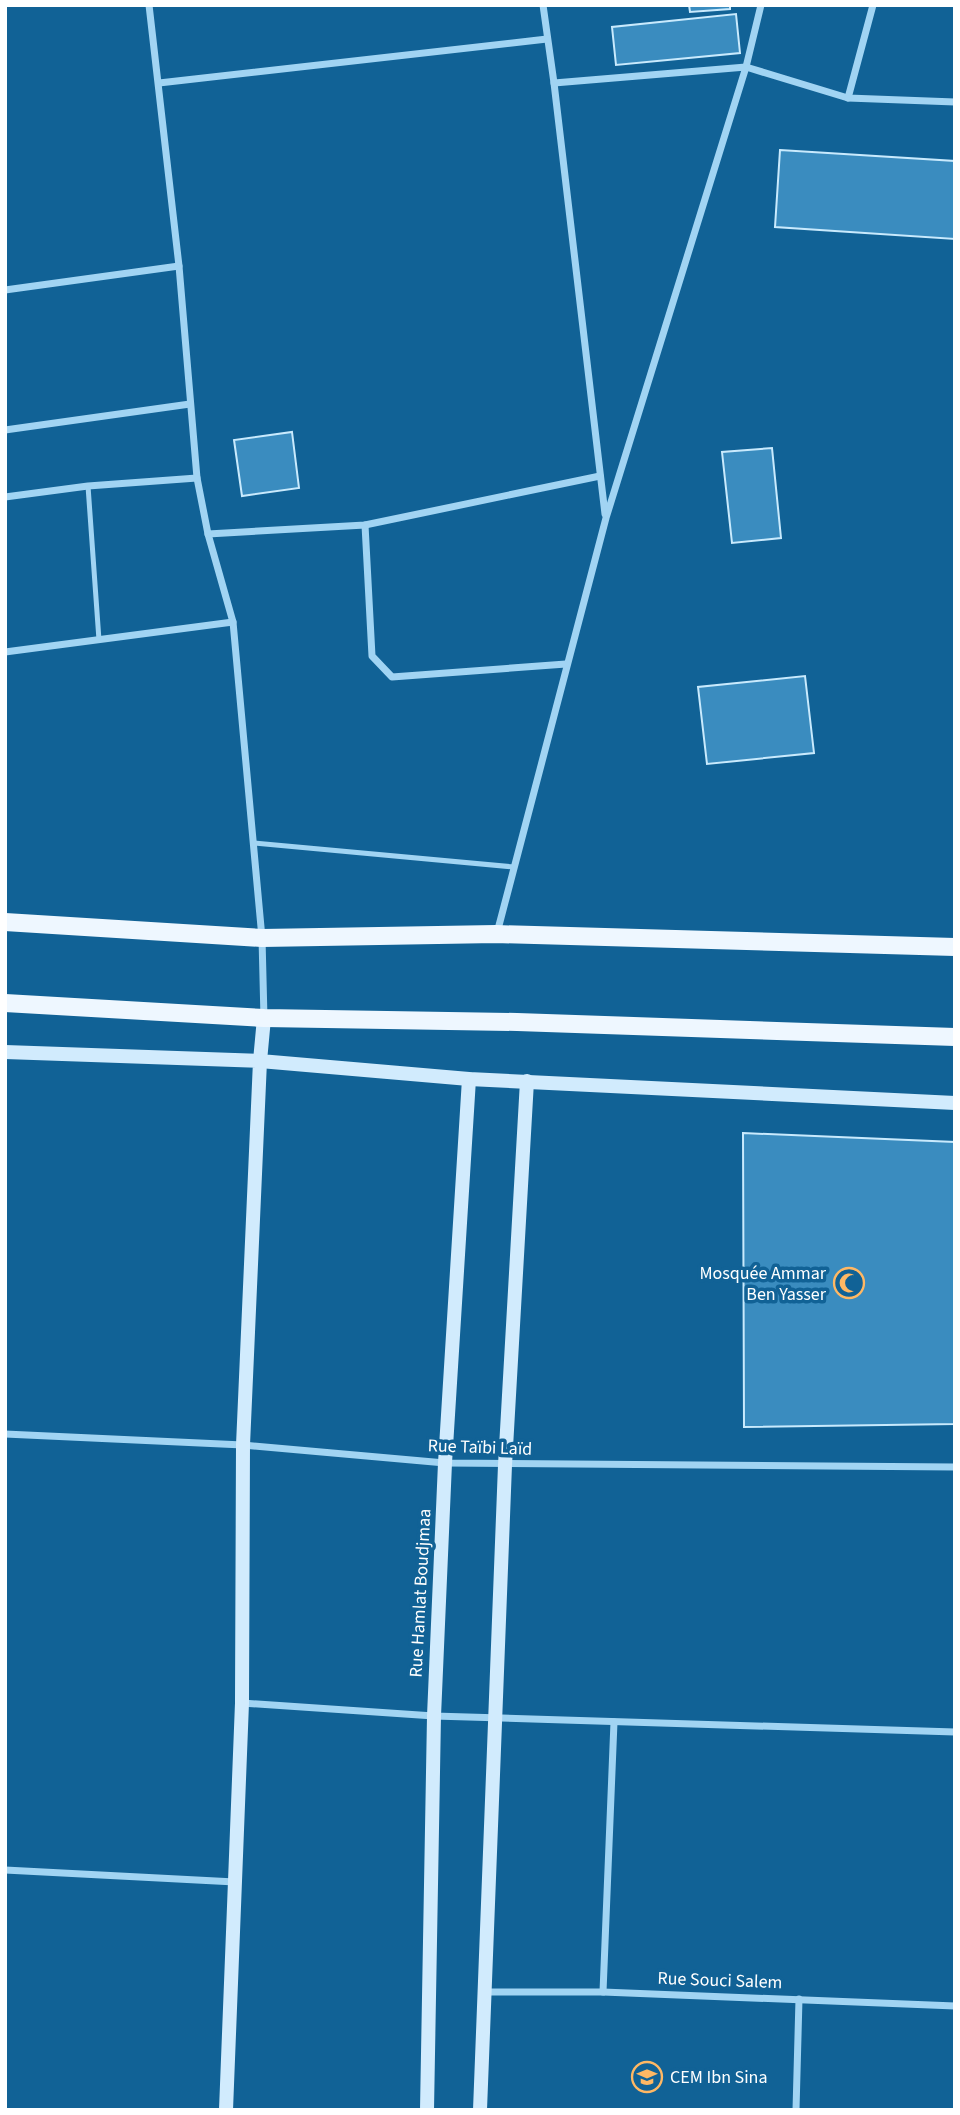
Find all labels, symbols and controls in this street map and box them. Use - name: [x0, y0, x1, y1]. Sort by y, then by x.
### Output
- place label: Mosquée Ammar Ben Yasser: [699, 1261, 827, 1307]
- mosque icon: Mosquée Ammar Ben Yasser: [832, 1266, 866, 1300]
- street label: Rue Taïbi Laïd: [427, 1433, 533, 1462]
- street label: Rue Hamlat Boudjmaa: [404, 1508, 437, 1678]
- street label: Rue Souci Salem: [657, 1966, 783, 1995]
- school or university icon: CEM Ibn Sina: [630, 2060, 664, 2094]
- place label: CEM Ibn Sina: [670, 2065, 768, 2090]

